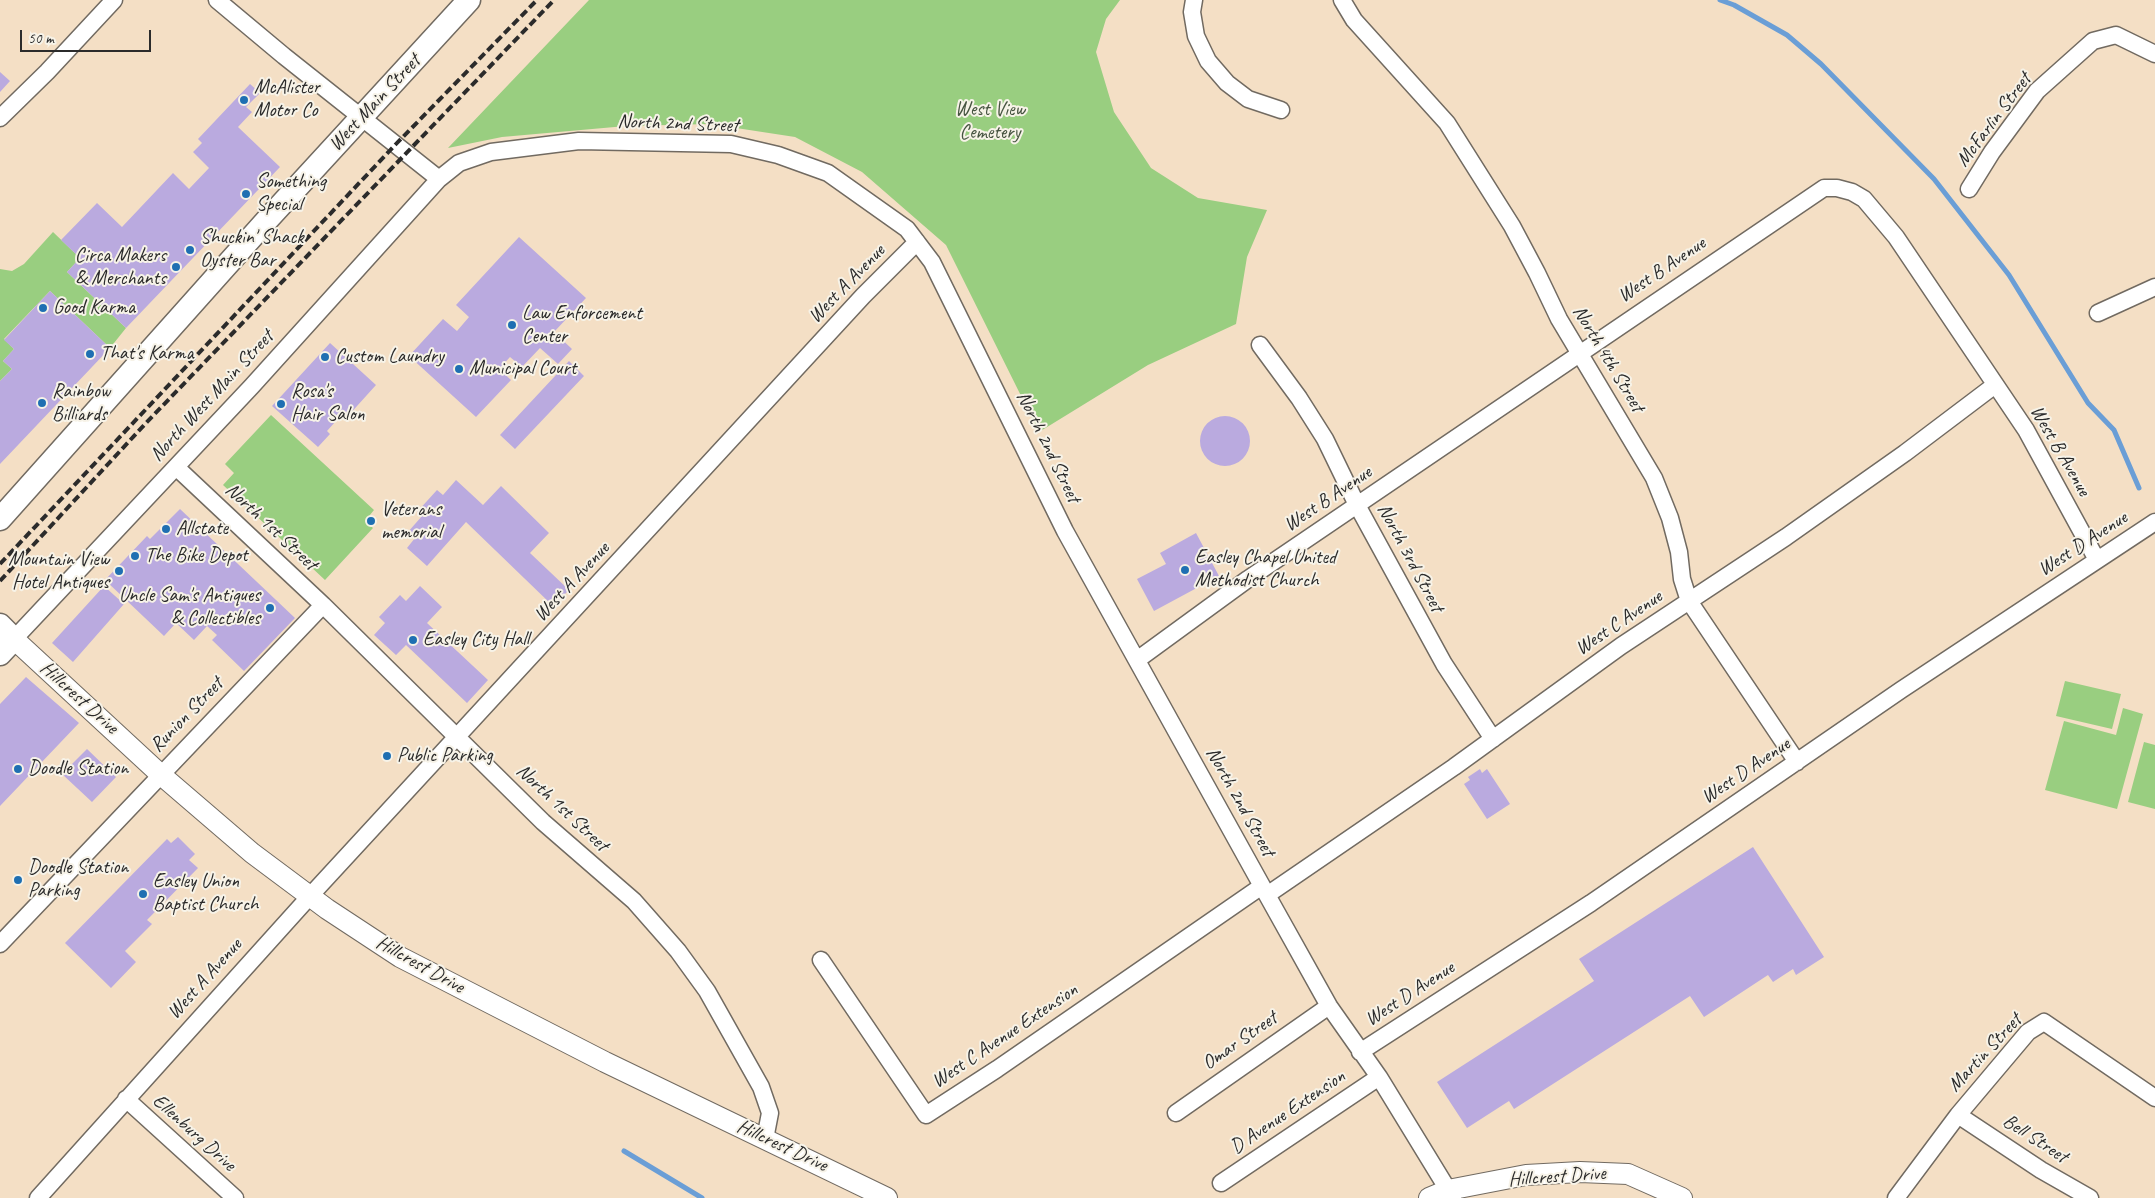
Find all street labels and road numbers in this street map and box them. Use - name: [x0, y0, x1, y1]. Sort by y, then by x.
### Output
- street label: West Main Street: [324, 50, 426, 156]
- street label: McFarlin Street: [1951, 69, 2037, 171]
- street label: North 2nd Street: [617, 110, 739, 138]
- street label: West B Avenue: [1614, 232, 1710, 308]
- street label: West A Avenue: [804, 240, 890, 328]
- street label: North 4th Street: [1567, 301, 1649, 417]
- street label: North West Main Street: [145, 325, 279, 467]
- street label: North 2nd Street: [1011, 387, 1085, 507]
- street label: West B Avenue: [2024, 401, 2096, 501]
- street label: West B Avenue: [1280, 461, 1376, 537]
- street label: North 1st Street: [220, 478, 322, 576]
- street label: North 3rd Street: [1371, 500, 1449, 616]
- street label: West D Avenue: [2034, 506, 2132, 582]
- street label: West A Avenue: [529, 537, 615, 627]
- street label: West C Avenue: [1571, 585, 1667, 661]
- street label: Hillcrest Drive: [35, 657, 123, 739]
- street label: Runion Street: [145, 673, 229, 757]
- street label: West D Avenue: [1697, 733, 1795, 809]
- street label: North 2nd Street: [1200, 743, 1280, 861]
- street label: North 1st Street: [511, 759, 613, 857]
- street label: Hillcrest Drive: [372, 931, 468, 999]
- street label: West A Avenue: [163, 934, 247, 1024]
- street label: West D Avenue: [1361, 956, 1459, 1032]
- street label: West C Avenue Extension: [927, 978, 1083, 1094]
- street label: Omar Street: [1198, 1007, 1282, 1075]
- street label: Martin Street: [1943, 1009, 2027, 1097]
- street label: D Avenue Extension: [1226, 1065, 1350, 1159]
- street label: Ellenburg Drive: [147, 1089, 241, 1177]
- street label: Bell Street: [1998, 1109, 2072, 1169]
- street label: Hillcrest Drive: [733, 1115, 831, 1177]
- street label: Hillcrest Drive: [1508, 1162, 1606, 1192]

